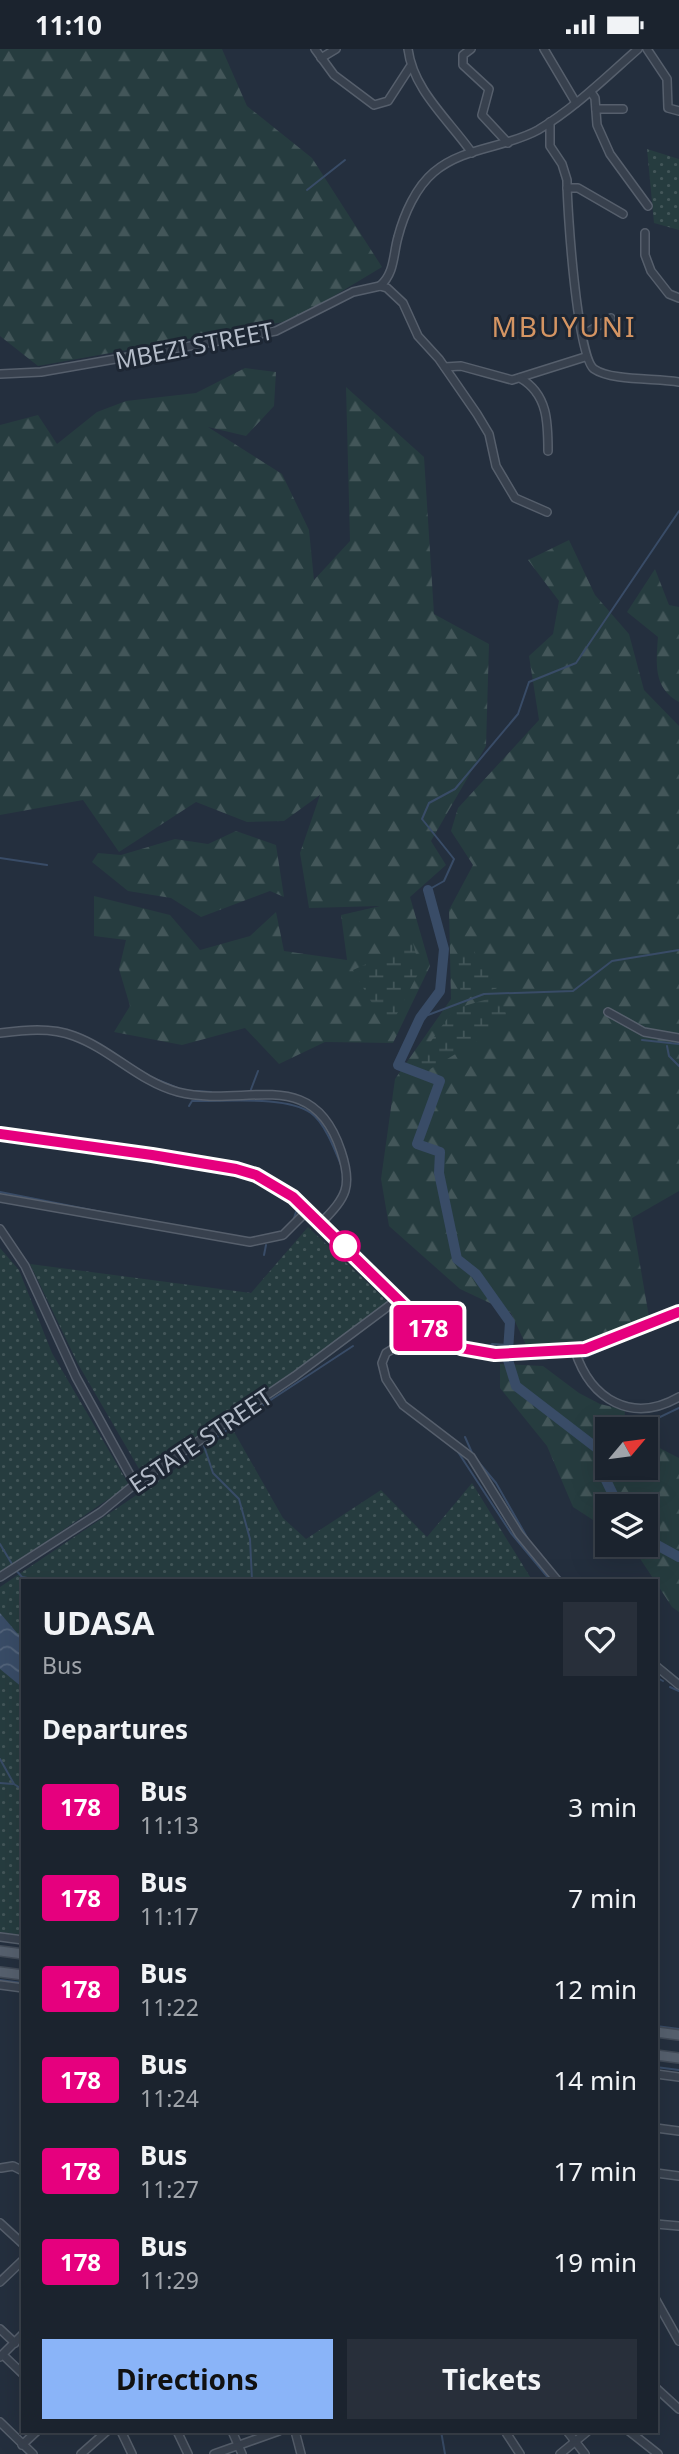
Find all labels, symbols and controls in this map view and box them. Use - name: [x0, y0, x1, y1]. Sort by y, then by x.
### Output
- text: 11:10: [35, 7, 102, 43]
- district label: MBUYUNI: [491, 307, 637, 345]
- street label: MBEZI STREET: [112, 313, 276, 376]
- unlabelled marker: [330, 1231, 360, 1261]
- line badge: 178: [388, 1305, 468, 1351]
- text: 178: [407, 1311, 449, 1344]
- street label: ESTATE STREET: [122, 1379, 279, 1500]
- north arrow: [595, 1417, 658, 1481]
- map controls: [595, 1417, 658, 1557]
- button: layers: [595, 1494, 658, 1557]
- text: UDASA: [42, 1600, 154, 1645]
- button: heart: [563, 1602, 637, 1676]
- text: Bus: [42, 1649, 82, 1681]
- text: Departures: [42, 1711, 188, 1747]
- text: Bus: [140, 1773, 187, 1809]
- text: 3 min: [568, 1789, 637, 1825]
- text: 178: [60, 1790, 101, 1823]
- text: 11:13: [140, 1809, 199, 1841]
- text: Bus: [140, 1864, 187, 1900]
- text: 7 min: [568, 1880, 637, 1916]
- text: 178: [60, 1881, 101, 1914]
- text: 11:17: [140, 1900, 199, 1932]
- text: Bus: [140, 1955, 187, 1991]
- text: 12 min: [553, 1971, 637, 2007]
- text: 178: [60, 1972, 101, 2005]
- text: 11:22: [140, 1991, 199, 2023]
- text: Bus: [140, 2046, 187, 2082]
- text: 14 min: [553, 2062, 637, 2098]
- text: 178: [60, 2063, 101, 2096]
- text: 11:24: [140, 2082, 199, 2114]
- text: Bus: [140, 2137, 187, 2173]
- text: 17 min: [553, 2153, 637, 2189]
- text: 178: [60, 2154, 101, 2187]
- text: 11:27: [140, 2173, 199, 2205]
- text: Bus: [140, 2228, 187, 2264]
- text: 19 min: [553, 2244, 637, 2280]
- text: 178: [60, 2245, 101, 2278]
- text: 11:29: [140, 2264, 199, 2296]
- button: Directions: [42, 2339, 333, 2419]
- button: Tickets: [347, 2339, 637, 2419]

